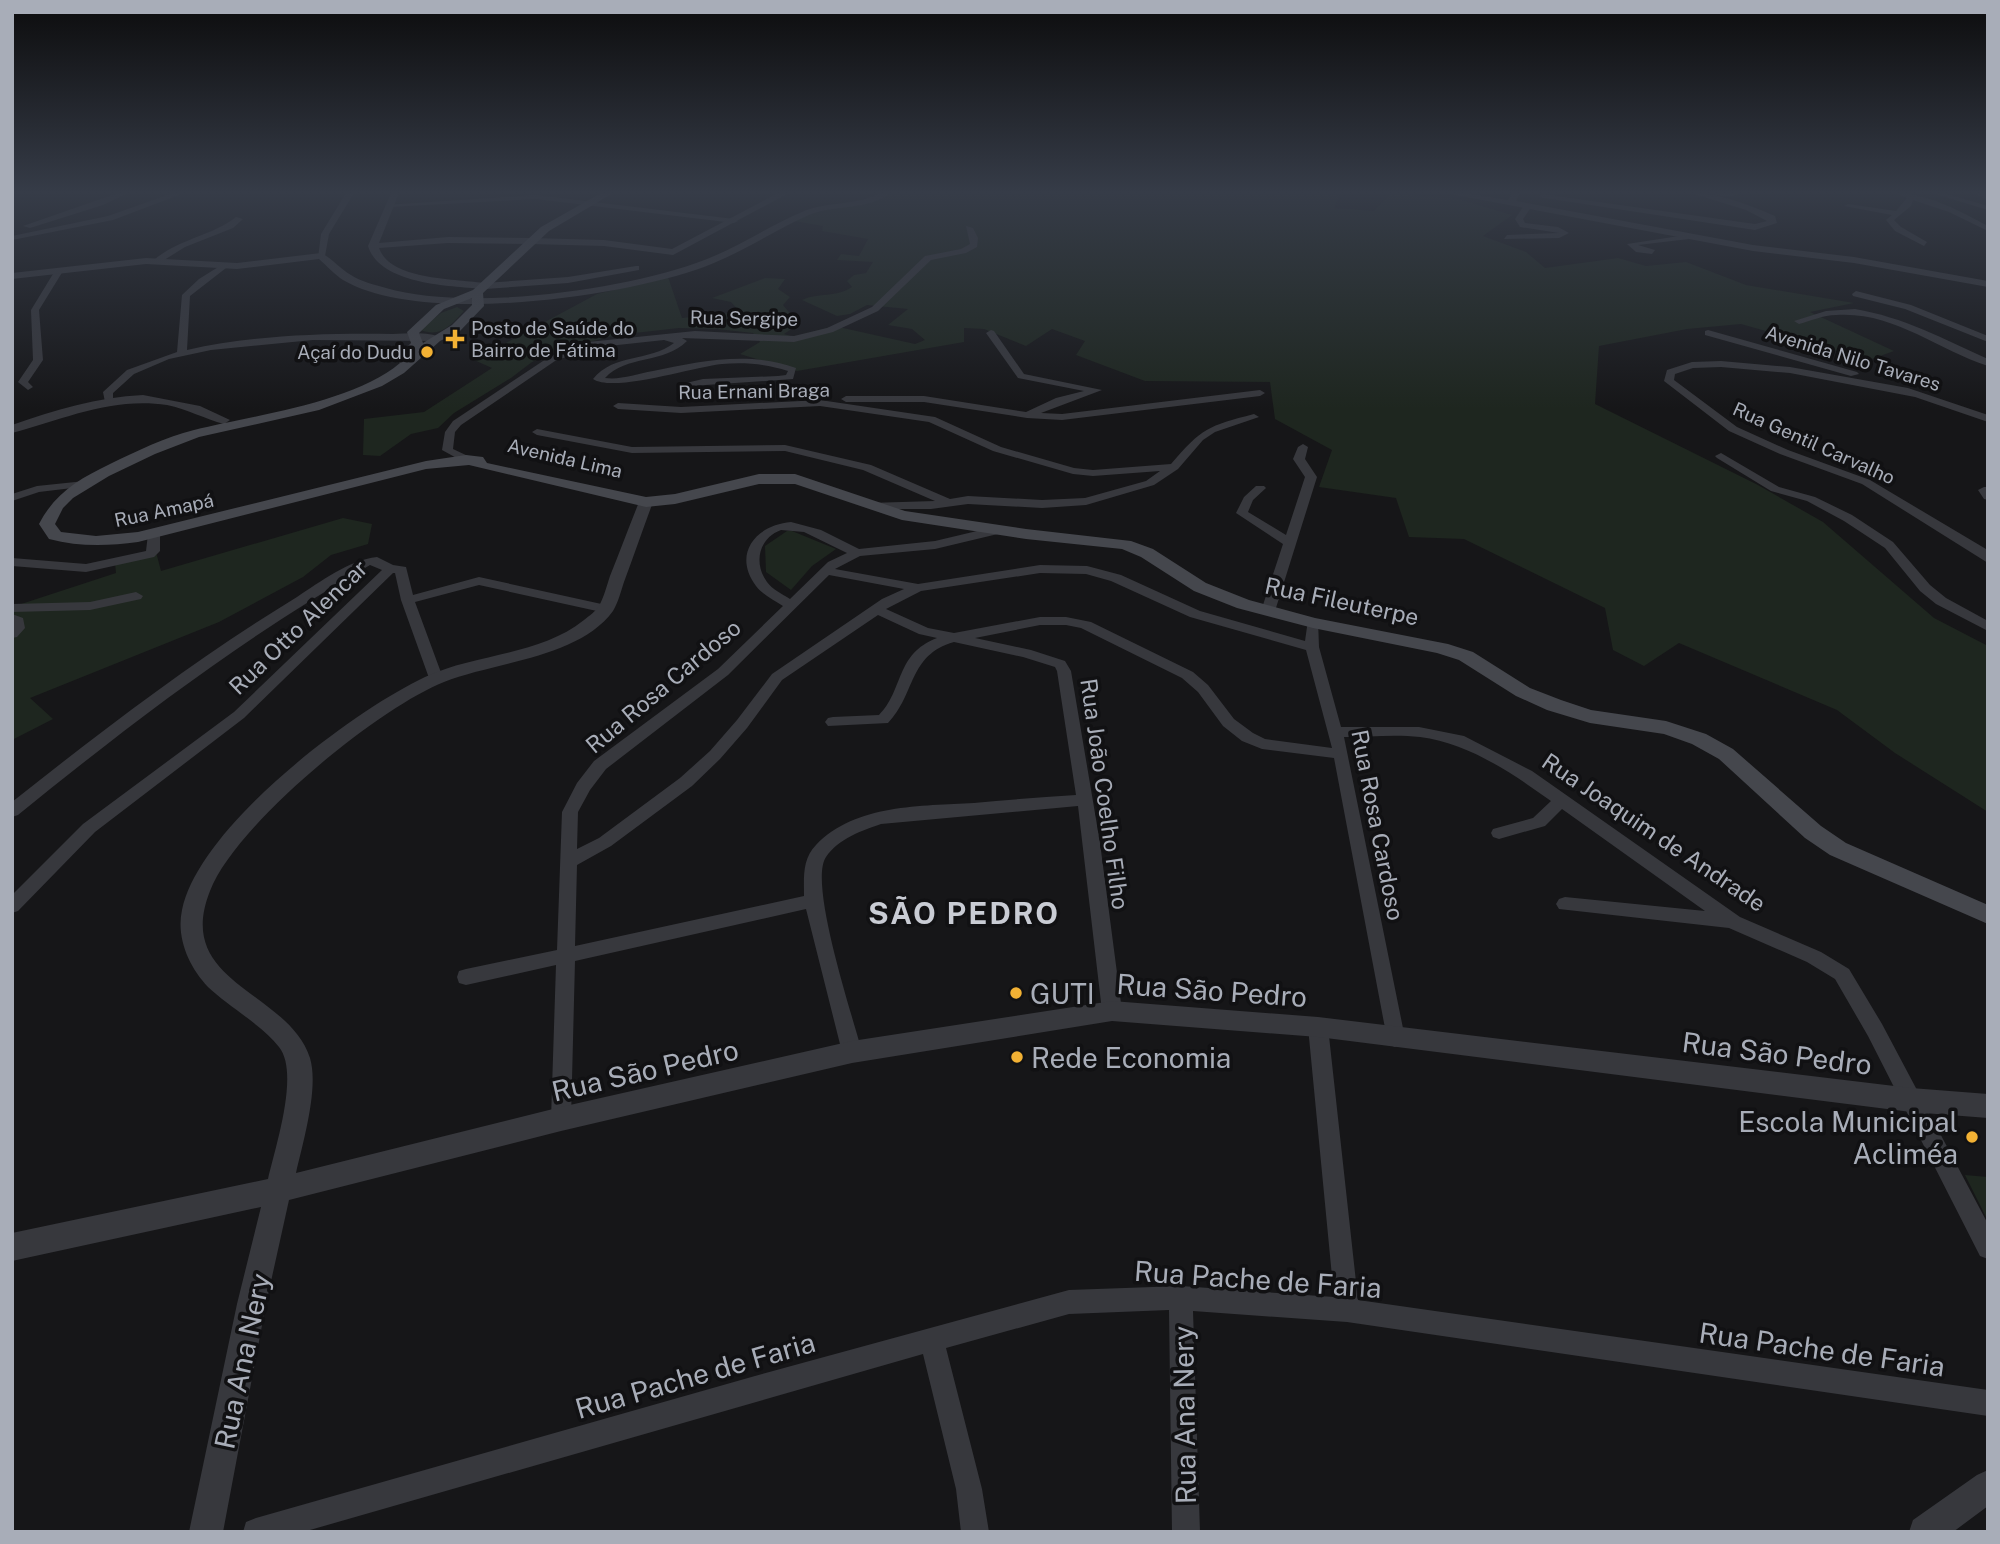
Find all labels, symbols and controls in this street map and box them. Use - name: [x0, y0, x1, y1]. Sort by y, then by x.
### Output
- street label: Rua Sergipe: [690, 306, 798, 330]
- place label: Posto de Saúde do Bairro de Fátima: [471, 317, 634, 361]
- street label: Avenida Nilo Tavares: [1763, 321, 1943, 395]
- marker: Posto de Saúde do Bairro de Fátima: [445, 329, 465, 349]
- place label: Açaí do Dudu: [297, 341, 413, 363]
- marker: Açaí do Dudu: [419, 344, 435, 360]
- street label: Rua Ernani Braga: [678, 379, 830, 403]
- street label: Rua Gentil Carvalho: [1730, 397, 1898, 489]
- street label: Avenida Lima: [505, 434, 625, 482]
- street label: Rua Amapá: [112, 489, 216, 531]
- street label: Rua Otto Alencar: [223, 554, 373, 700]
- street label: Rua Fileuterpe: [1263, 572, 1421, 630]
- street label: Rua Rosa Cardoso: [580, 613, 746, 759]
- street label: Rua João Coelho Filho: [1075, 677, 1135, 911]
- street label: Rua Rosa Cardoso: [1346, 727, 1410, 923]
- street label: Rua Joaquim de Andrade: [1537, 747, 1771, 917]
- district label: SÃO PEDRO: [868, 895, 1060, 931]
- street label: Rua São Pedro: [1116, 967, 1308, 1013]
- place label: GUTI: [1030, 977, 1095, 1010]
- marker: GUTI: [1008, 985, 1024, 1001]
- street label: Rua São Pedro: [1680, 1025, 1874, 1081]
- street label: Rua São Pedro: [548, 1032, 742, 1108]
- place label: Rede Economia: [1031, 1041, 1231, 1074]
- marker: Rede Economia: [1009, 1049, 1025, 1065]
- place label: Escola Municipal Acliméa: [1738, 1105, 1958, 1170]
- marker: Escola Municipal Acliméa: [1964, 1129, 1980, 1145]
- street label: Rua Pache de Faria: [1133, 1254, 1383, 1304]
- street label: Rua Ana Nery: [207, 1270, 277, 1452]
- street label: Rua Pache de Faria: [1697, 1315, 1947, 1383]
- street label: Rua Pache de Faria: [571, 1325, 819, 1425]
- street label: Rua Ana Nery: [1166, 1325, 1202, 1505]

